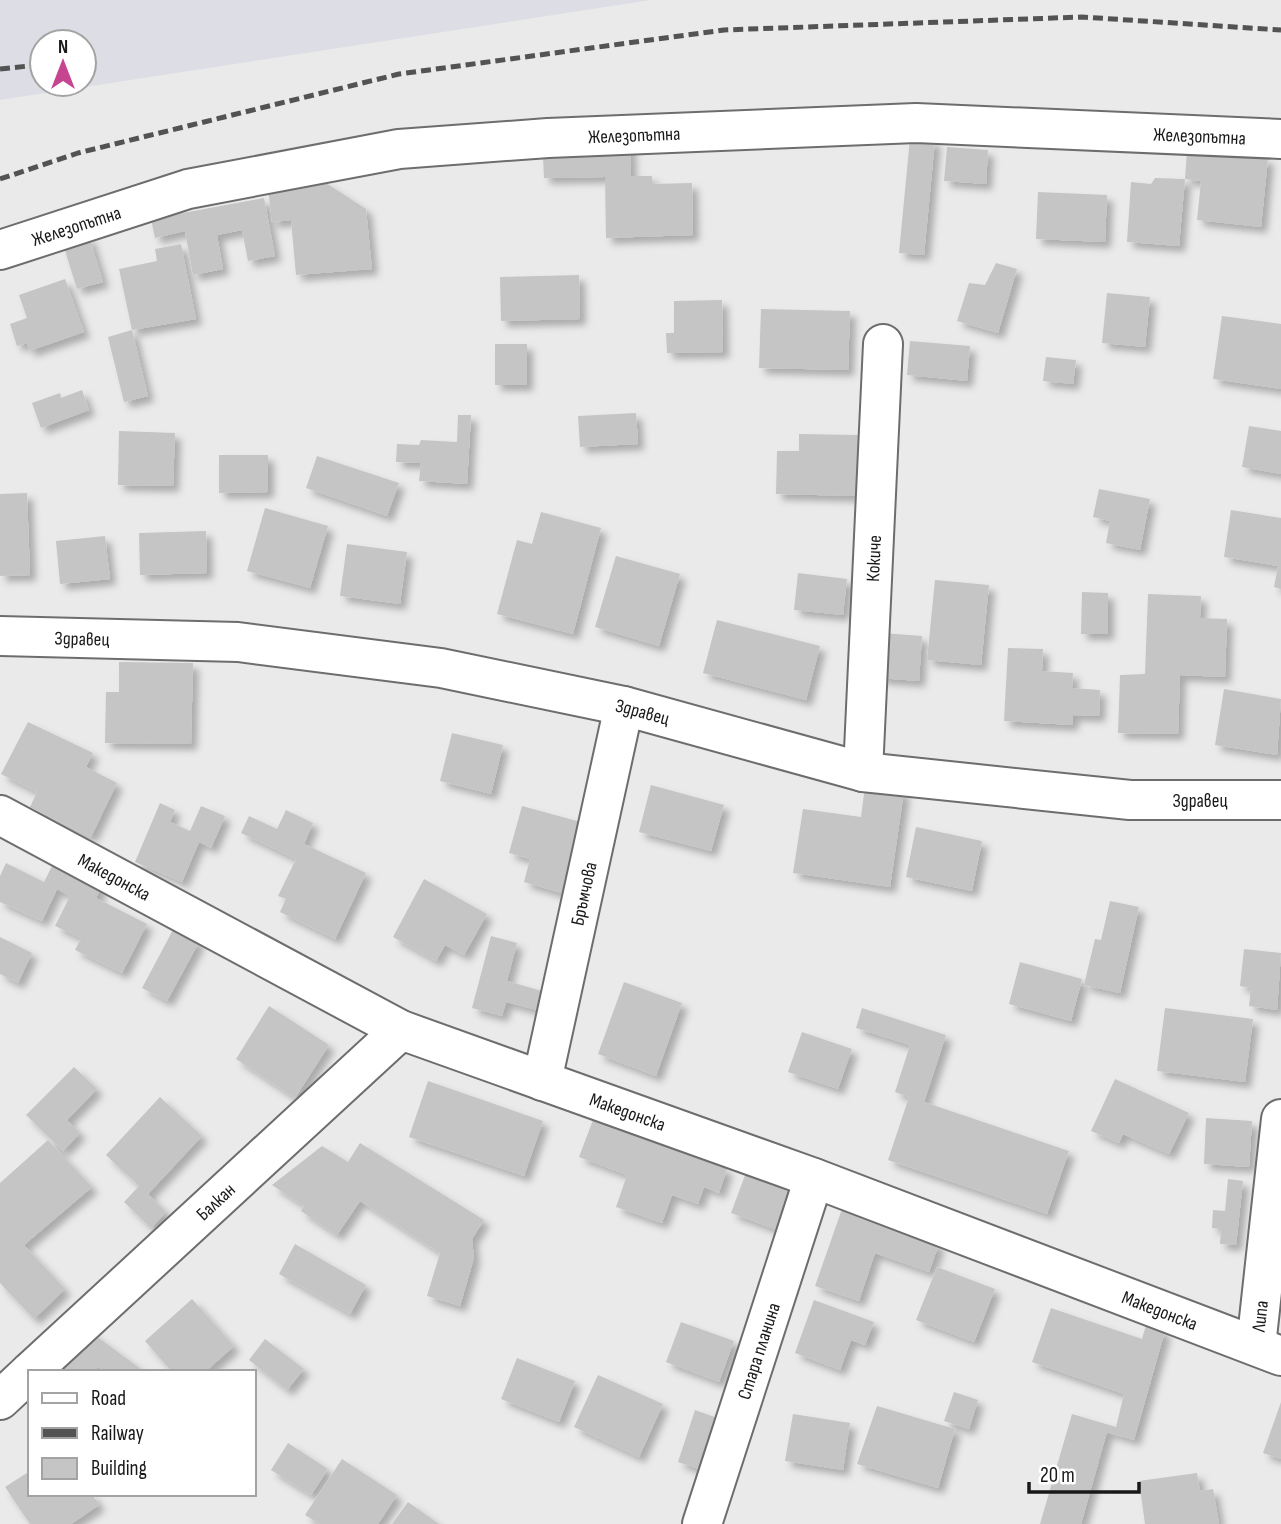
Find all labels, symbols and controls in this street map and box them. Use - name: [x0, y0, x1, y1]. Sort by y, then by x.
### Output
- north arrow: [28, 28, 98, 98]
- text: N: [58, 36, 68, 59]
- street label: Железопътна: [587, 123, 681, 149]
- street label: Железопътна: [1153, 123, 1246, 150]
- street label: Железопътна: [29, 202, 124, 252]
- street label: Кокиче: [862, 534, 887, 582]
- street label: Здравец: [54, 627, 110, 652]
- street label: Здравец: [613, 695, 672, 731]
- street label: Здравец: [1172, 790, 1227, 813]
- street label: Македонска: [74, 849, 154, 907]
- street label: Бръмчова: [566, 860, 603, 928]
- street label: Македонска: [586, 1089, 668, 1137]
- street label: Балкан: [192, 1179, 241, 1226]
- street label: Македонска: [1118, 1286, 1200, 1336]
- street label: Липа: [1248, 1299, 1274, 1334]
- street label: Стара планина: [733, 1300, 786, 1403]
- legend: [28, 1370, 256, 1496]
- text: Road: [91, 1386, 126, 1411]
- text: Railway: [91, 1421, 144, 1446]
- scale bar: [1029, 1450, 1139, 1494]
- text: Building: [91, 1456, 147, 1481]
- text: 20 m: [1040, 1463, 1075, 1488]

